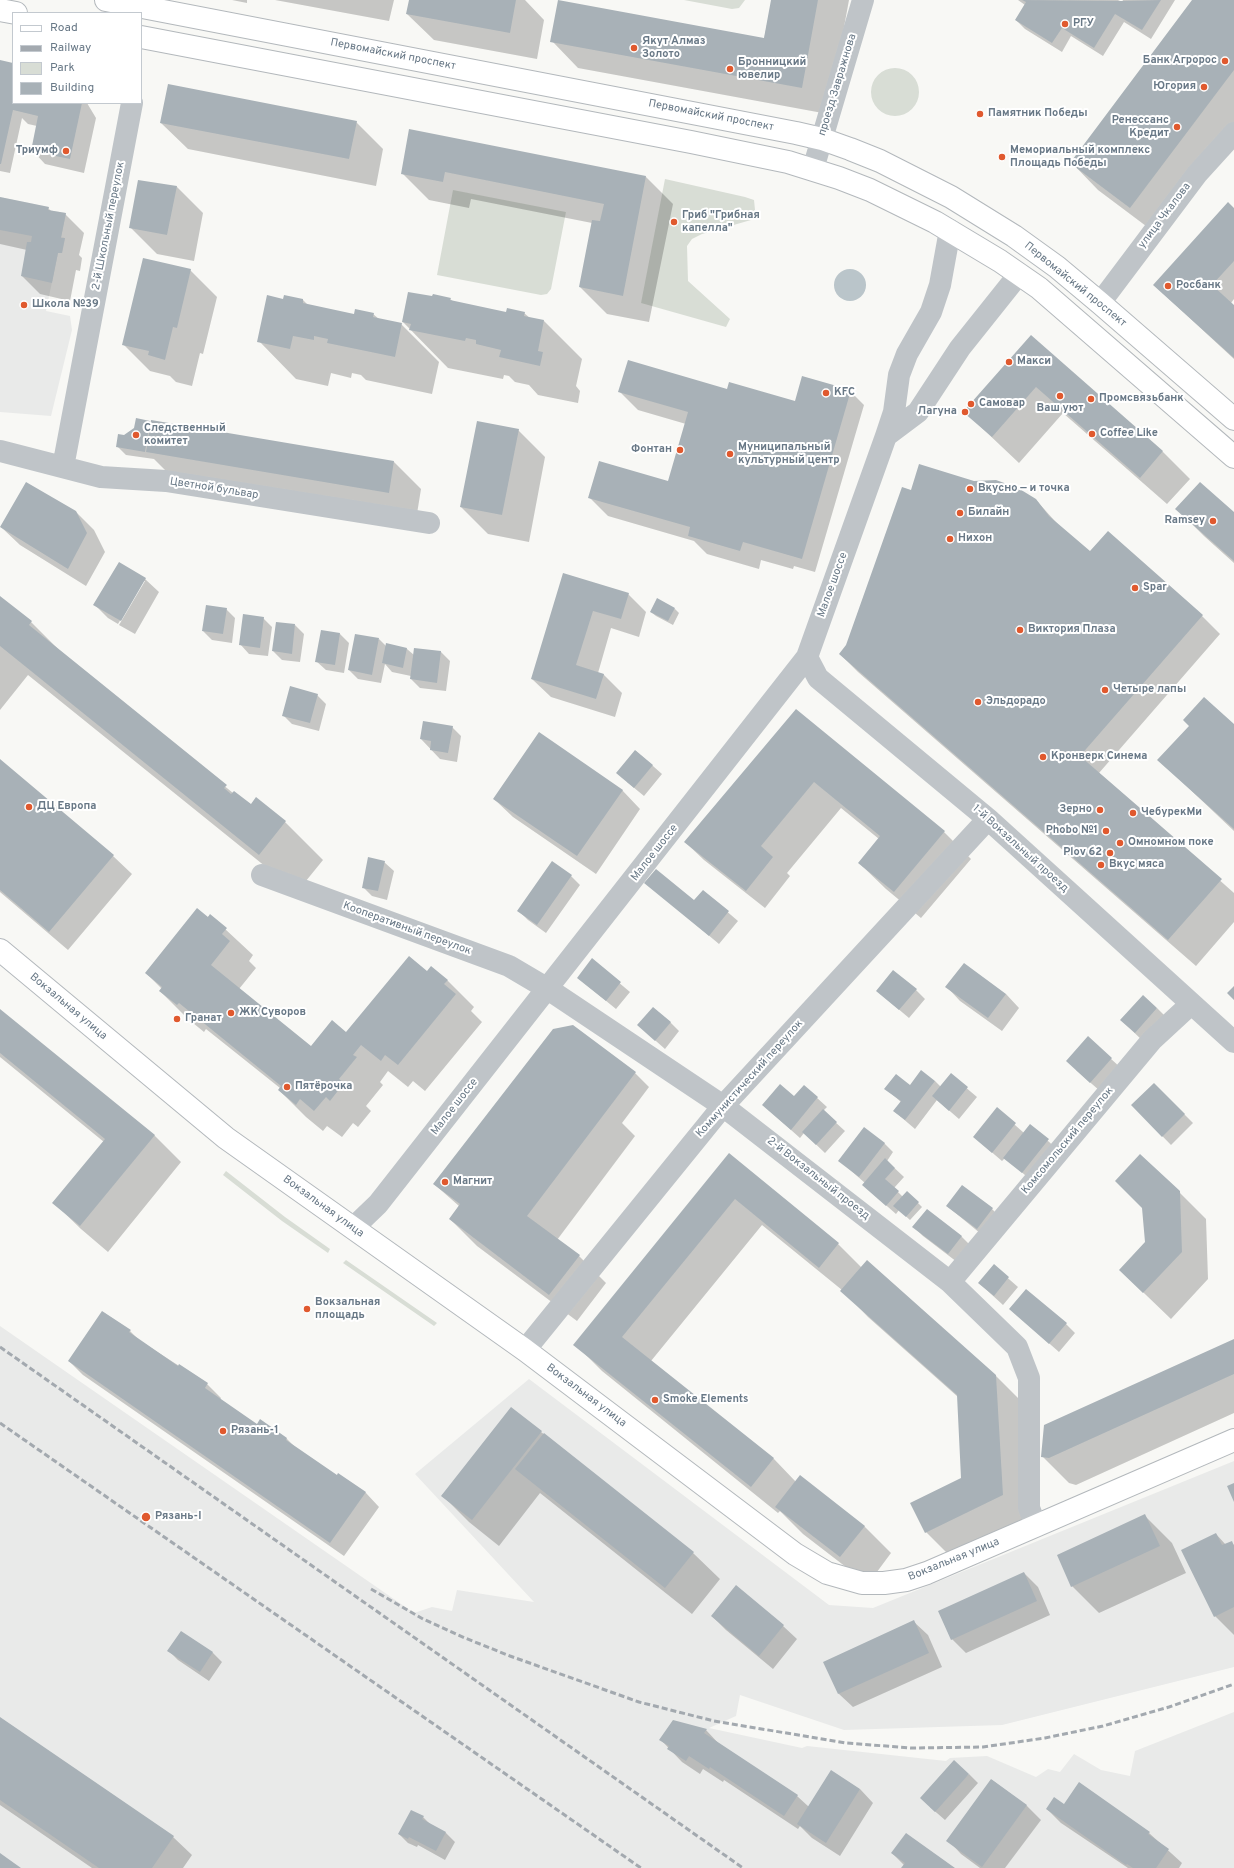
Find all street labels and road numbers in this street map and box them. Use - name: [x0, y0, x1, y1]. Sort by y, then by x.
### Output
- street label: проезд Завражнова: [816, 32, 860, 138]
- street label: Первомайский проспект: [329, 36, 457, 74]
- street label: Первомайский проспект: [647, 97, 775, 135]
- street label: 2-й Школьный переулок: [90, 161, 128, 291]
- street label: улица Чкалова: [1136, 181, 1194, 251]
- street label: Первомайский проспект: [1021, 240, 1129, 330]
- street label: Цветной бульвар: [169, 475, 259, 503]
- street label: Малое шоссе: [815, 551, 851, 619]
- street label: 1-й Вокзальный проезд: [969, 802, 1071, 896]
- street label: Малое шоссе: [629, 822, 681, 884]
- street label: Кооперативный переулок: [341, 900, 473, 958]
- street label: Вокзальная улица: [27, 971, 109, 1043]
- street label: Коммунистический переулок: [694, 1017, 806, 1141]
- street label: Малое шоссе: [429, 1076, 481, 1138]
- street label: Комсомольский переулок: [1019, 1085, 1117, 1197]
- street label: 2-й Вокзальный проезд: [764, 1135, 872, 1223]
- street label: Вокзальная улица: [280, 1173, 366, 1241]
- street label: Вокзальная улица: [543, 1362, 629, 1430]
- street label: Вокзальная улица: [907, 1536, 1001, 1584]

